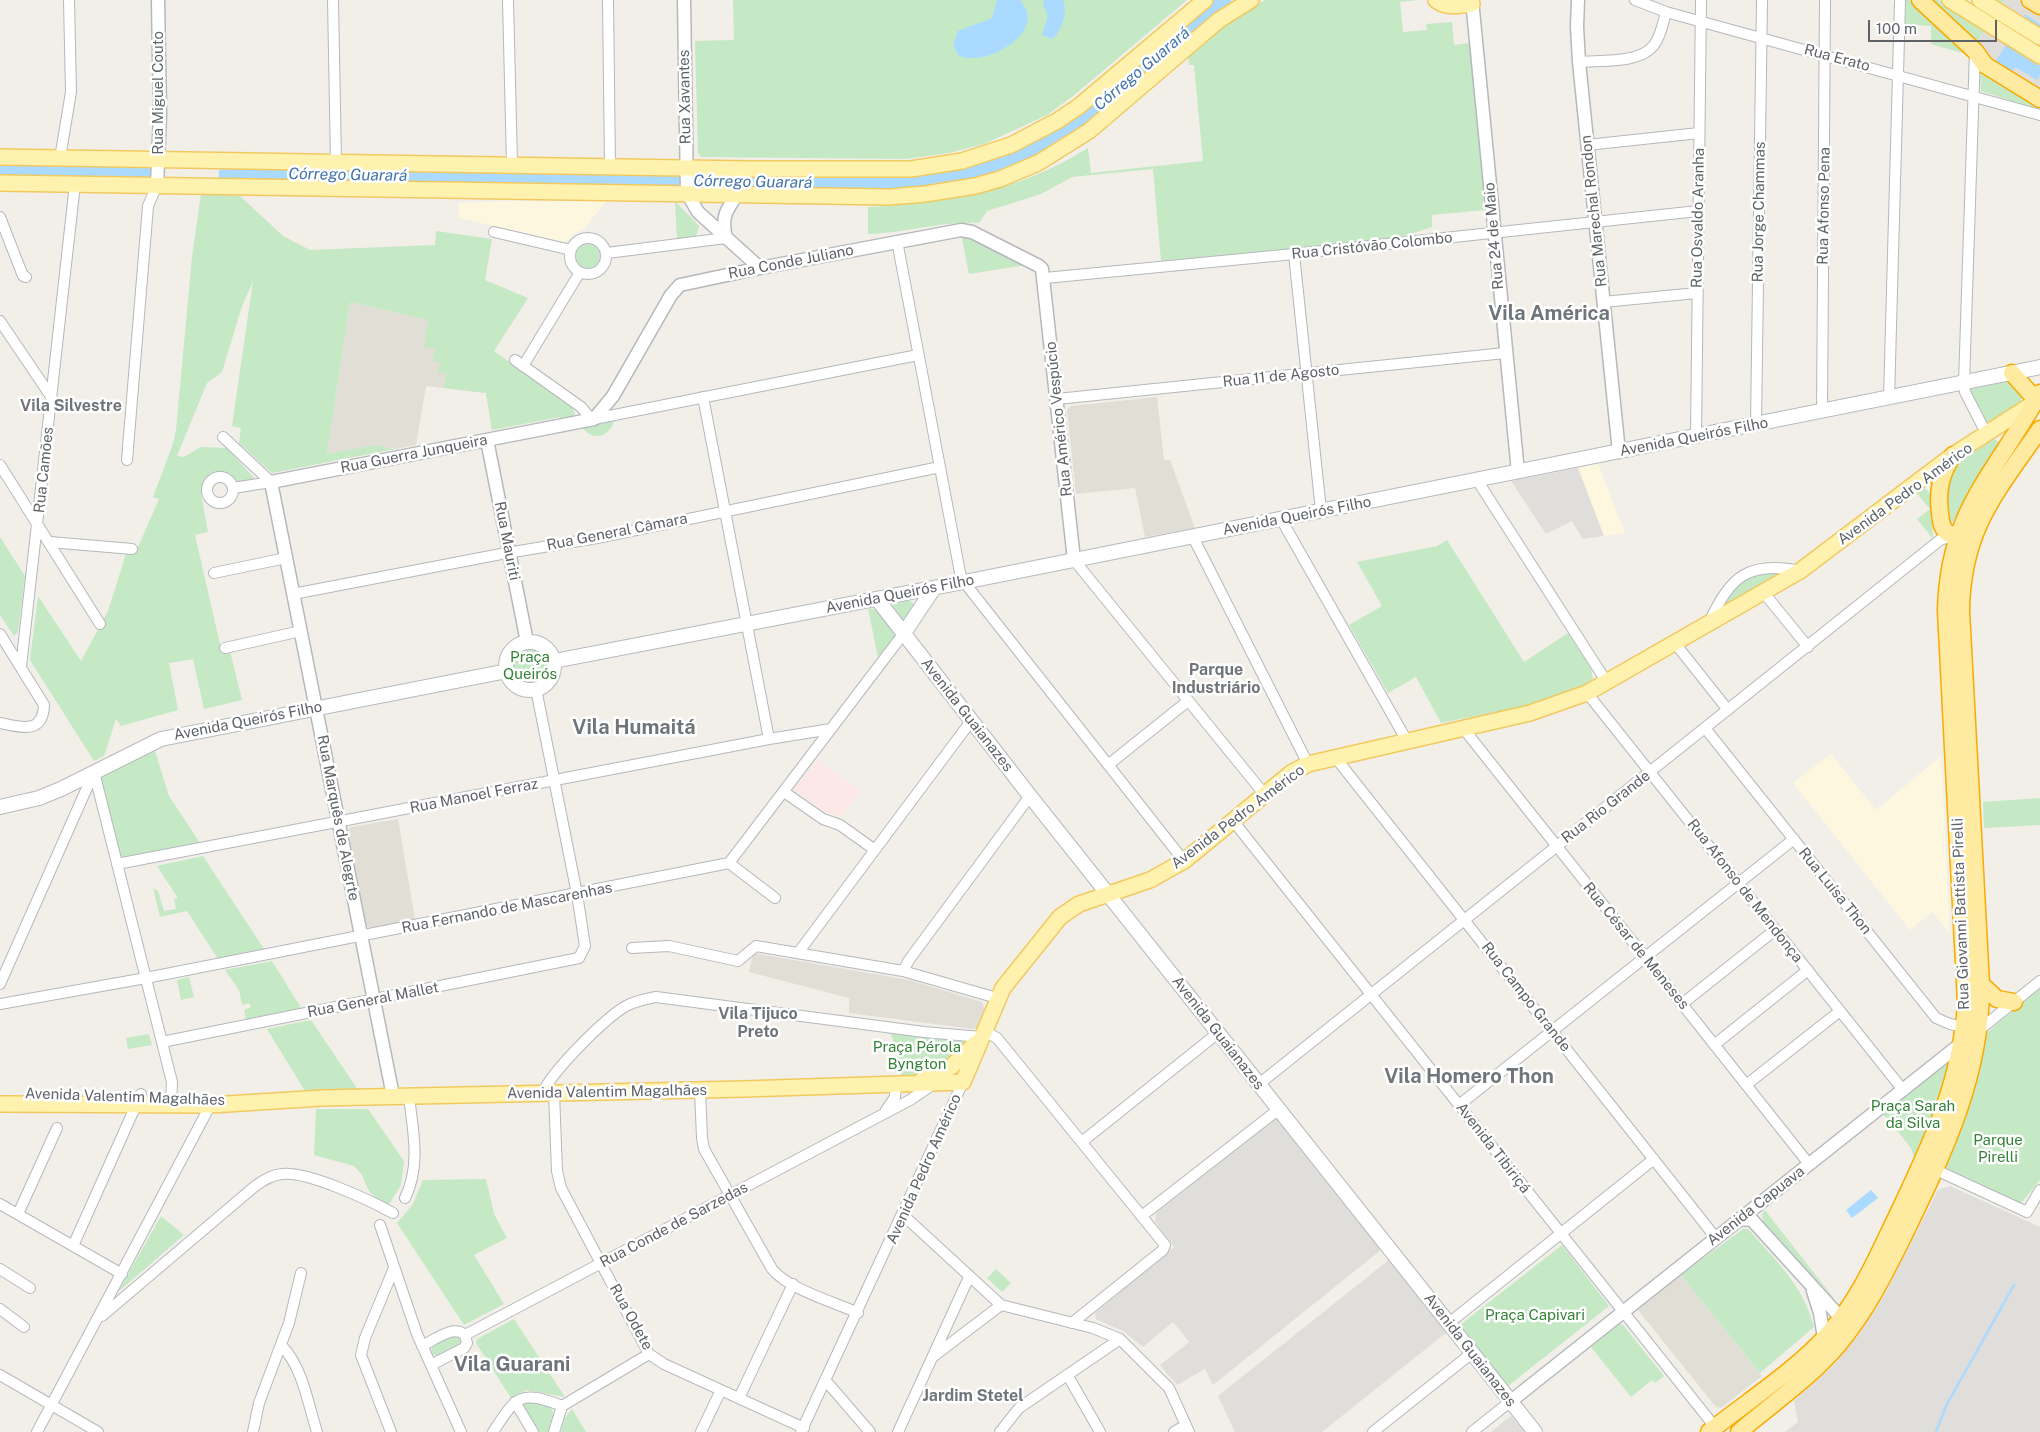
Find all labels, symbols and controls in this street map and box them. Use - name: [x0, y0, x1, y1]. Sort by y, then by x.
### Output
- scale bar: [1870, 10, 1999, 42]
- text: 100 m: [1876, 20, 1917, 37]
- water label: Córrego Guarará: [1090, 23, 1194, 115]
- street label: Rua Miguel Couto: [149, 31, 167, 155]
- street label: Rua Erato: [1802, 41, 1872, 75]
- street label: Rua Xavantes: [675, 50, 695, 144]
- street label: Rua Marechal Rondon: [1577, 134, 1611, 288]
- street label: Rua Jorge Chammas: [1749, 141, 1769, 283]
- street label: Rua Afonso Pena: [1814, 147, 1834, 265]
- street label: Rua Osvaldo Aranha: [1688, 148, 1708, 288]
- water label: Córrego Guarará: [288, 164, 408, 186]
- water label: Córrego Guarará: [693, 171, 813, 193]
- street label: Rua 24 de Maio: [1480, 182, 1508, 290]
- street label: Rua Cristóvão Colombo: [1291, 229, 1453, 263]
- street label: Rua Conde Juliano: [727, 241, 855, 283]
- district label: Vila América: [1488, 302, 1610, 326]
- street label: Rua Américo Vespúcio: [1042, 341, 1076, 497]
- street label: Rua 11 de Agosto: [1222, 361, 1340, 391]
- district label: Vila Silvestre: [20, 396, 122, 416]
- street label: Avenida Queirós Filho: [1618, 414, 1770, 460]
- street label: Rua Camões: [31, 426, 57, 514]
- street label: Rua Guerra Junqueira: [339, 431, 489, 477]
- street label: Avenida Pedro Américo: [1834, 439, 1976, 549]
- street label: Avenida Queirós Filho: [1221, 493, 1373, 539]
- street label: Rua Mauriti: [491, 500, 523, 582]
- street label: Rua General Câmara: [545, 510, 689, 554]
- street label: Avenida Queirós Filho: [824, 571, 976, 617]
- park label: Praça Queirós: [503, 648, 557, 683]
- street label: Avenida Guaianazes: [917, 655, 1017, 775]
- district label: Parque Industriário: [1172, 660, 1260, 698]
- street label: Avenida Queirós Filho: [172, 698, 324, 744]
- district label: Vila Humaitá: [572, 716, 696, 740]
- street label: Rua Marquês de Alegrte: [313, 733, 363, 903]
- street label: Avenida Pedro Américo: [1168, 761, 1308, 873]
- street label: Rua Rio Grande: [1558, 767, 1654, 847]
- street label: Rua Manoel Ferraz: [408, 775, 540, 817]
- street label: Rua Afonso de Mendonça: [1683, 816, 1807, 966]
- street label: Rua Giovanni Battista Pirelli: [1949, 818, 1973, 1010]
- street label: Rua Luísa Thon: [1795, 844, 1875, 938]
- street label: Rua Fernando de Mascarenhas: [400, 879, 614, 937]
- street label: Rua César de Meneses: [1579, 879, 1693, 1013]
- street label: Rua Campo Grande: [1478, 939, 1574, 1055]
- street label: Avenida Guaianazes: [1168, 973, 1268, 1093]
- street label: Rua General Mallet: [306, 978, 440, 1022]
- district label: Vila Tijuco Preto: [718, 1004, 798, 1042]
- park label: Praça Pérola Byngton: [873, 1038, 961, 1073]
- district label: Vila Homero Thon: [1384, 1065, 1554, 1089]
- street label: Avenida Valentim Magalhães: [507, 1081, 707, 1103]
- street label: Avenida Valentim Magalhães: [25, 1085, 225, 1109]
- street label: Avenida Pedro Américo: [883, 1091, 965, 1247]
- park label: Praça Sarah da Silva: [1871, 1097, 1955, 1132]
- street label: Avenida Tibiriçá: [1452, 1099, 1534, 1197]
- park label: Parque Pirelli: [1973, 1131, 2023, 1166]
- street label: Avenida Capuava: [1704, 1162, 1808, 1250]
- street label: Rua Conde de Sarzedas: [597, 1178, 751, 1272]
- street label: Rua Odete: [605, 1281, 657, 1353]
- street label: Avenida Guaianazes: [1420, 1290, 1520, 1410]
- park label: Praça Capivari: [1485, 1306, 1585, 1324]
- district label: Vila Guarani: [454, 1353, 570, 1377]
- district label: Jardim Stetel: [922, 1386, 1024, 1406]

